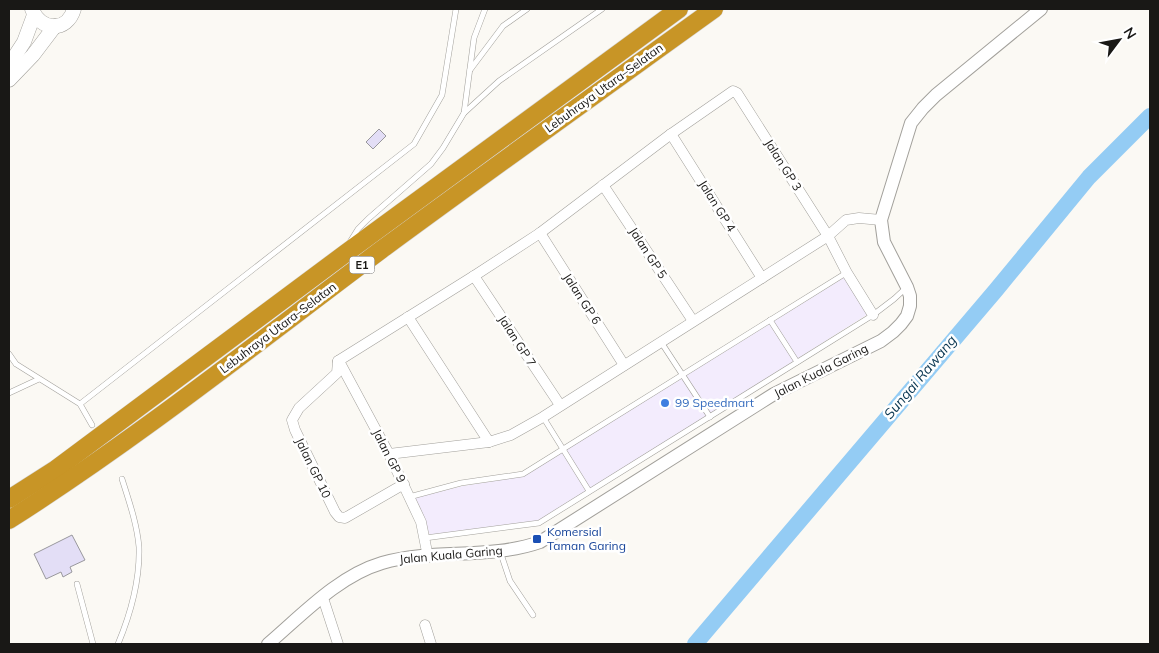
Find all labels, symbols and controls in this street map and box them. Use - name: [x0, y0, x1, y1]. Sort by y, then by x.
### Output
- north arrow: [1094, 15, 1144, 65]
- text: N: [1120, 24, 1140, 42]
- street label: Lebuhraya Utara–Selatan: [542, 40, 666, 135]
- street label: Jalan GP 3: [762, 136, 805, 193]
- street label: Jalan GP 4: [696, 177, 739, 234]
- street label: Jalan GP 5: [626, 224, 671, 281]
- road number: E1: [350, 256, 374, 274]
- street label: Jalan GP 6: [560, 270, 605, 327]
- street label: Lebuhraya Utara–Selatan: [216, 279, 339, 376]
- street label: Jalan GP 7: [495, 312, 540, 369]
- water label: Sungai Rawang: [880, 331, 961, 423]
- street label: Jalan Kuala Garing: [771, 340, 870, 401]
- place label: 99 Speedmart: [675, 395, 754, 410]
- marker: 99 Speedmart: [659, 397, 671, 409]
- street label: Jalan GP 9: [370, 426, 409, 485]
- street label: Jalan GP 10: [292, 435, 335, 501]
- place label: Komersial Taman Garing: [547, 524, 626, 553]
- marker: Komersial Taman Garing: [531, 533, 543, 545]
- street label: Jalan Kuala Garing: [399, 543, 503, 566]

